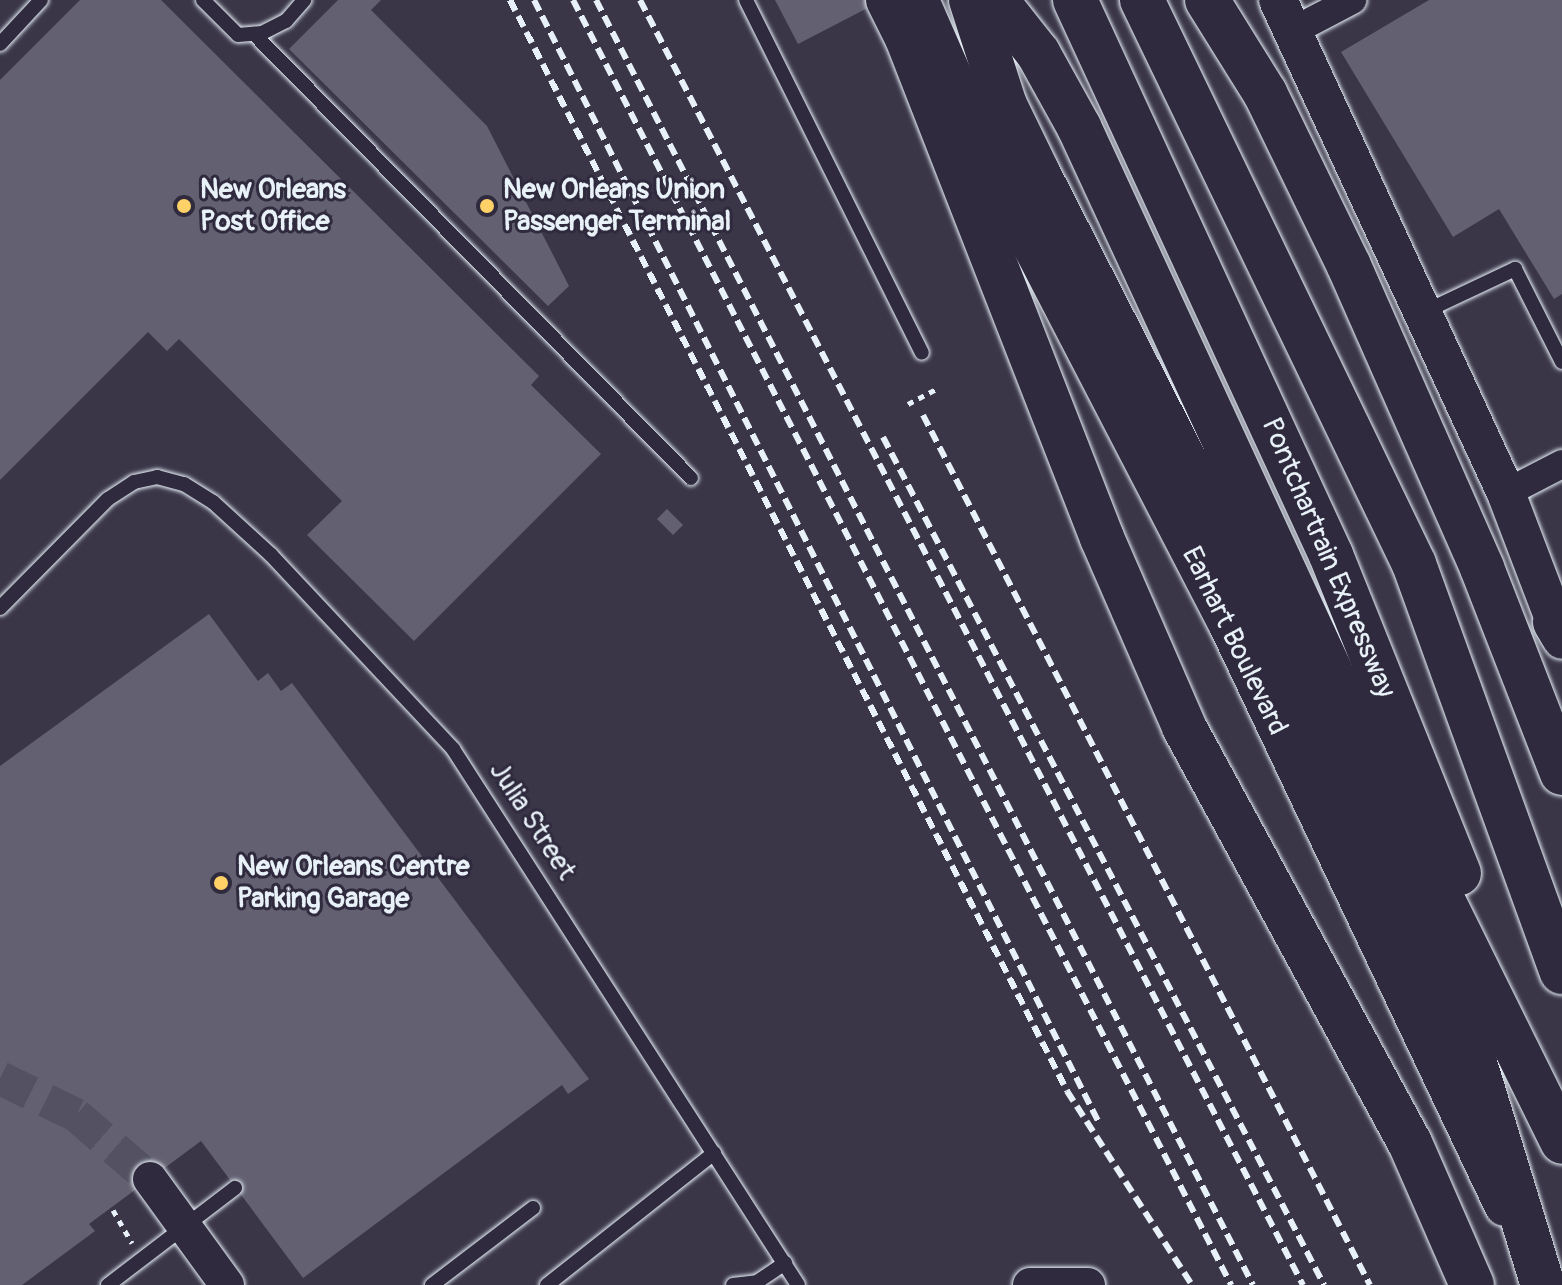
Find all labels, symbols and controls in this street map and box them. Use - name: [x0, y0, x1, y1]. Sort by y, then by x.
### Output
- place label: New Orleans Post Office: [200, 173, 346, 239]
- place label: New Orleans Union Passenger Terminal: [503, 173, 731, 239]
- marker: New Orleans Post Office: [175, 197, 193, 215]
- marker: New Orleans Union Passenger Terminal: [478, 197, 496, 215]
- street label: Pontchartrain Expressway: [1254, 413, 1402, 703]
- street label: Earhart Boulevard: [1174, 541, 1294, 741]
- street label: Julia Street: [481, 756, 583, 886]
- place label: New Orleans Centre Parking Garage: [237, 850, 470, 916]
- marker: New Orleans Centre Parking Garage: [212, 874, 230, 892]

